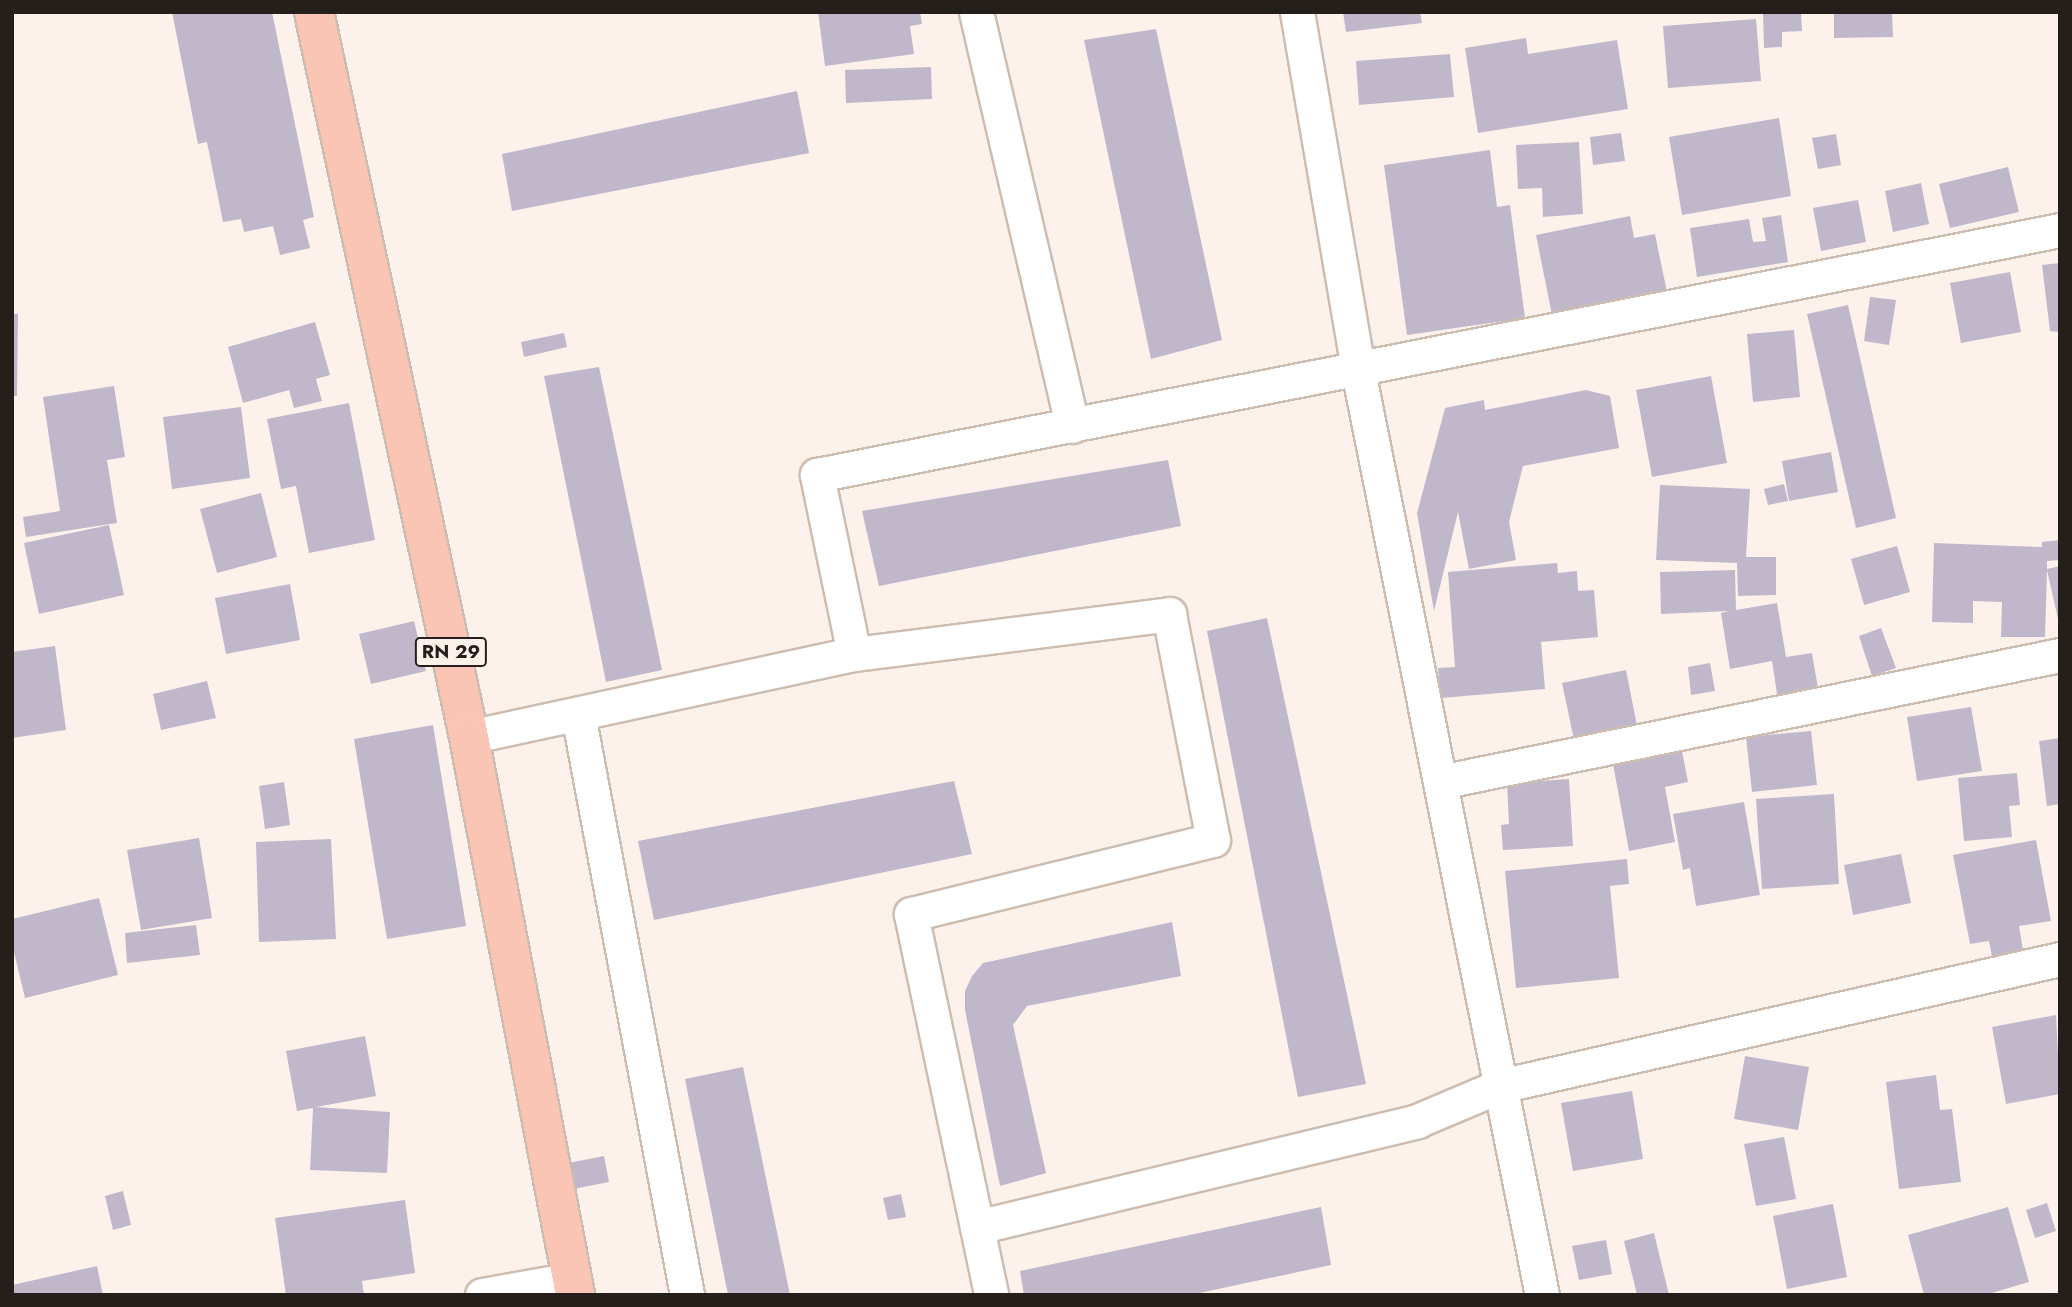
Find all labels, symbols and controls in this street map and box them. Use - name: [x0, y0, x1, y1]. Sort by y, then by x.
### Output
- road number: RN 29: [414, 636, 488, 667]

